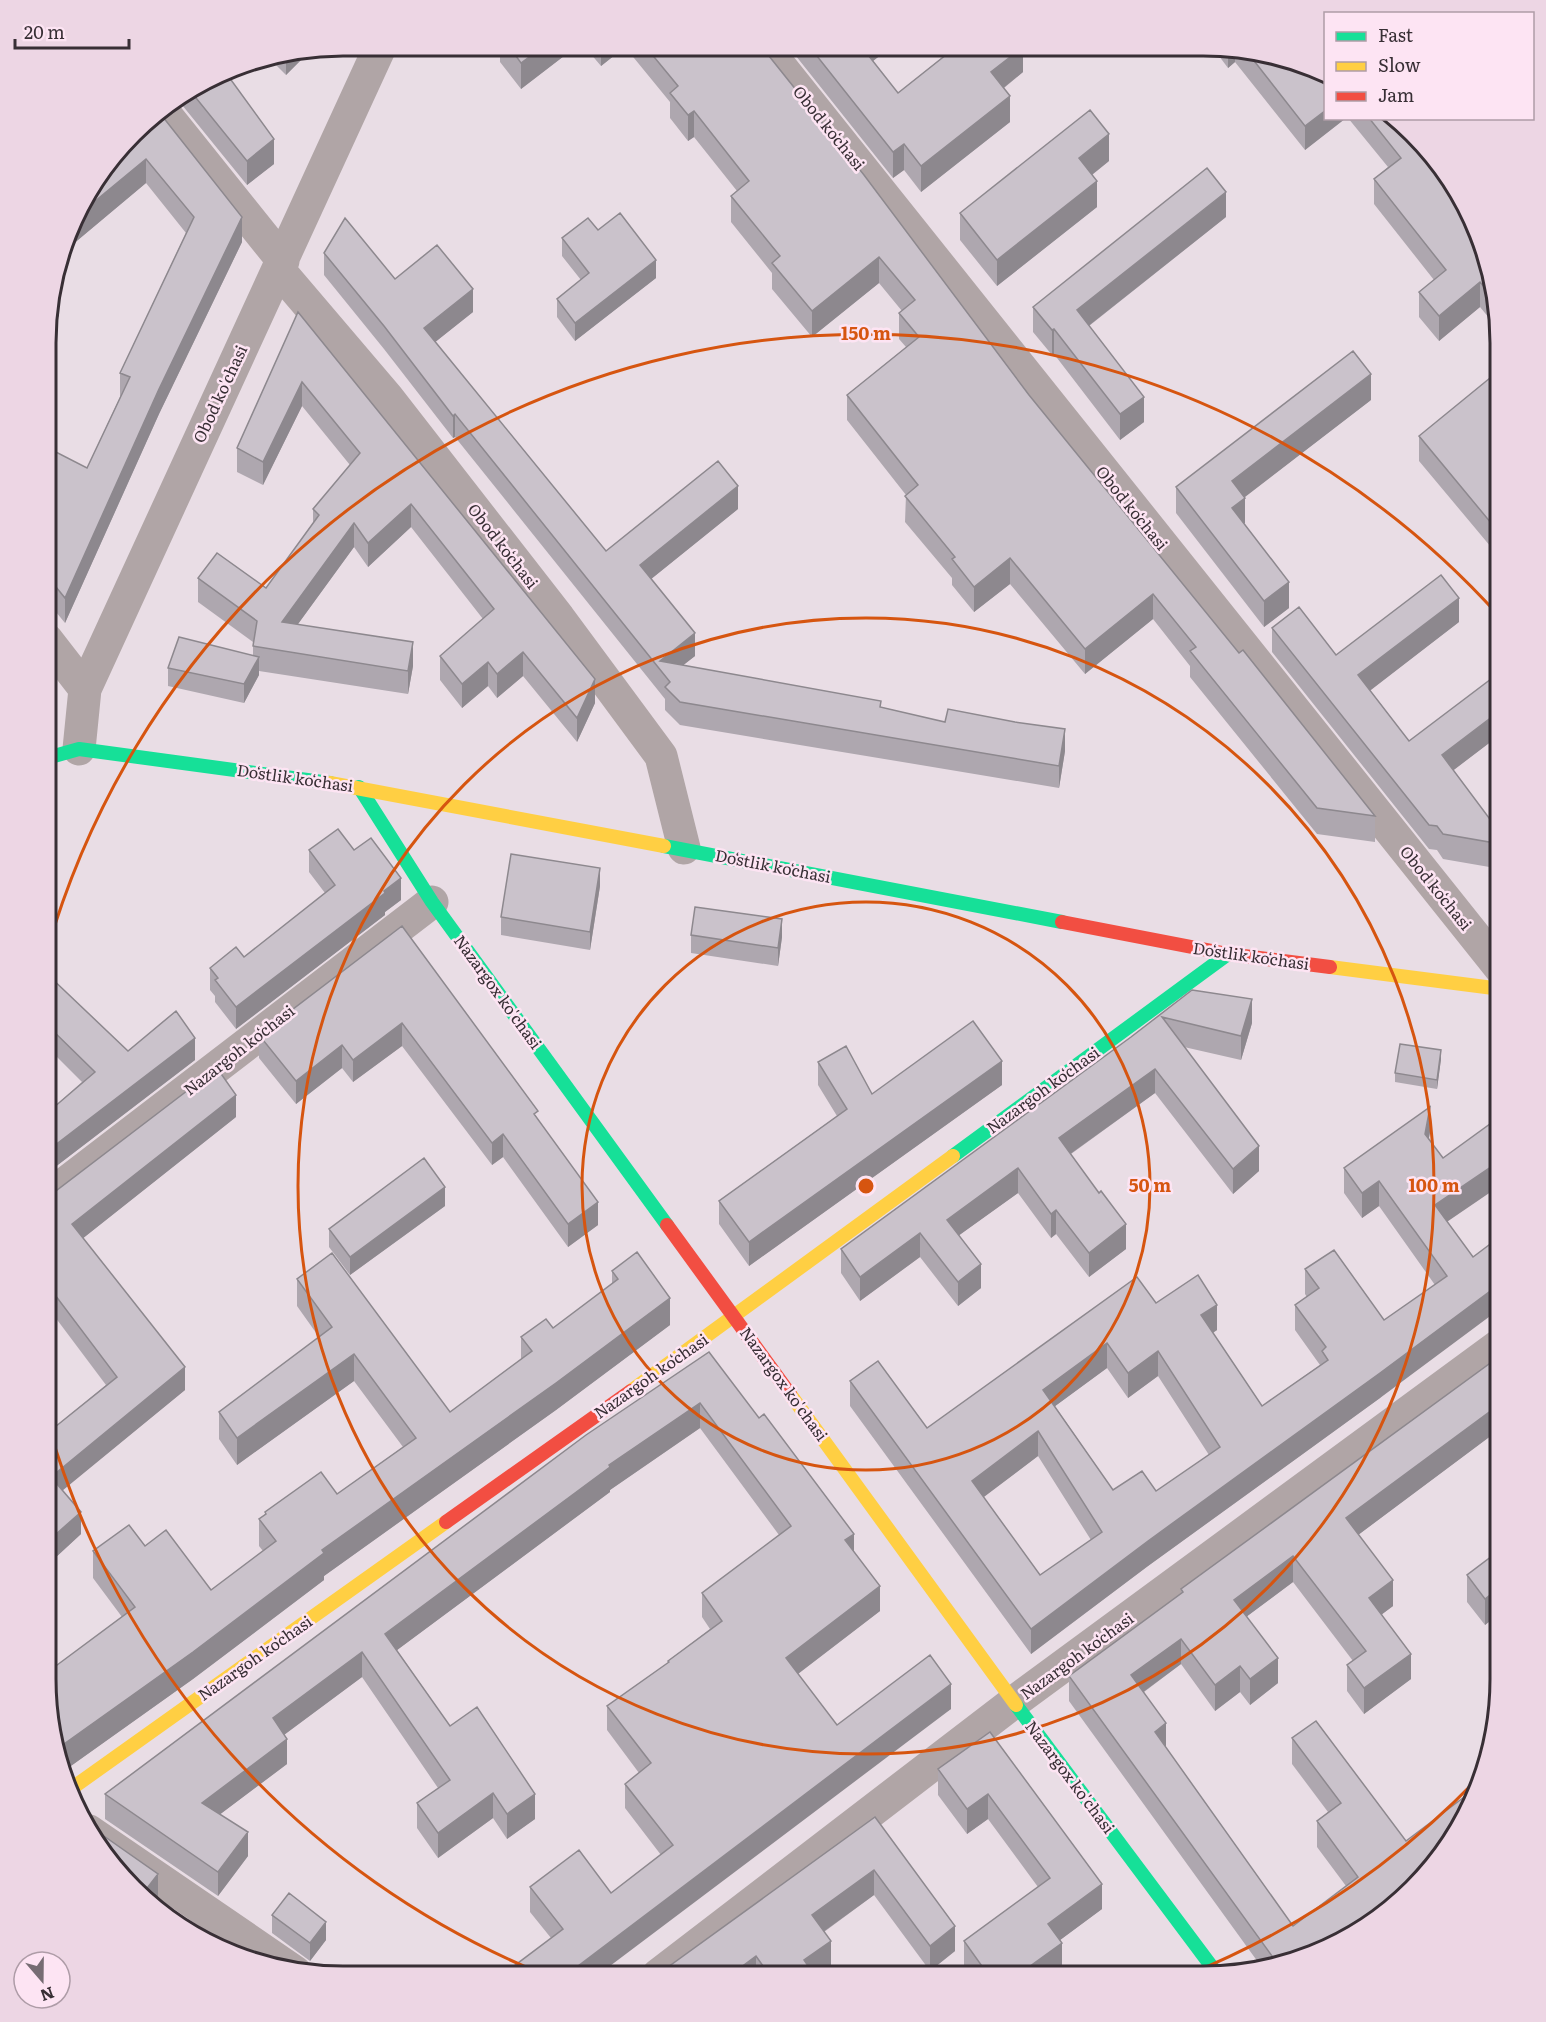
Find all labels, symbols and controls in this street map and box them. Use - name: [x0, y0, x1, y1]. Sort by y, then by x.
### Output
- scale bar: [15, 12, 129, 50]
- legend: [1324, 12, 1534, 120]
- text: 20 m: [24, 18, 65, 45]
- text: Fast: [1378, 21, 1414, 48]
- text: Slow: [1378, 51, 1421, 78]
- street label: Obod koʻchasi: [788, 80, 871, 175]
- text: Jam: [1378, 81, 1414, 108]
- text: 150 m: [841, 319, 891, 346]
- street label: Obod ko'chasi: [186, 341, 252, 446]
- street label: Obod koʻchasi: [1091, 460, 1174, 555]
- street label: Obod koʻchasi: [463, 498, 545, 593]
- street label: Doʻstlik koʻchasi: [235, 757, 355, 797]
- street label: Obod koʻchasi: [1395, 840, 1478, 935]
- street label: Doʻstlik koʻchasi: [713, 842, 833, 888]
- street label: Nazargox ko'chasi: [449, 929, 549, 1054]
- street label: Doʻstlik koʻchasi: [1191, 935, 1311, 975]
- street label: Nazargoh koʻchasi: [178, 998, 299, 1100]
- street label: Nazargoh koʻchasi: [981, 1040, 1104, 1139]
- text: 50 m: [1129, 1171, 1171, 1198]
- text: 100 m: [1408, 1171, 1460, 1198]
- centre of rings: [856, 1176, 876, 1196]
- street label: Nazargox ko'chasi: [735, 1321, 835, 1446]
- street label: Nazargoh koʻchasi: [588, 1327, 713, 1424]
- street label: Nazargoh koʻchasi: [1015, 1606, 1138, 1705]
- street label: Nazargoh koʻchasi: [192, 1609, 317, 1706]
- street label: Nazargox ko'chasi: [1020, 1715, 1121, 1838]
- north arrow: [12, 1950, 72, 2010]
- text: N: [37, 1981, 58, 2009]

